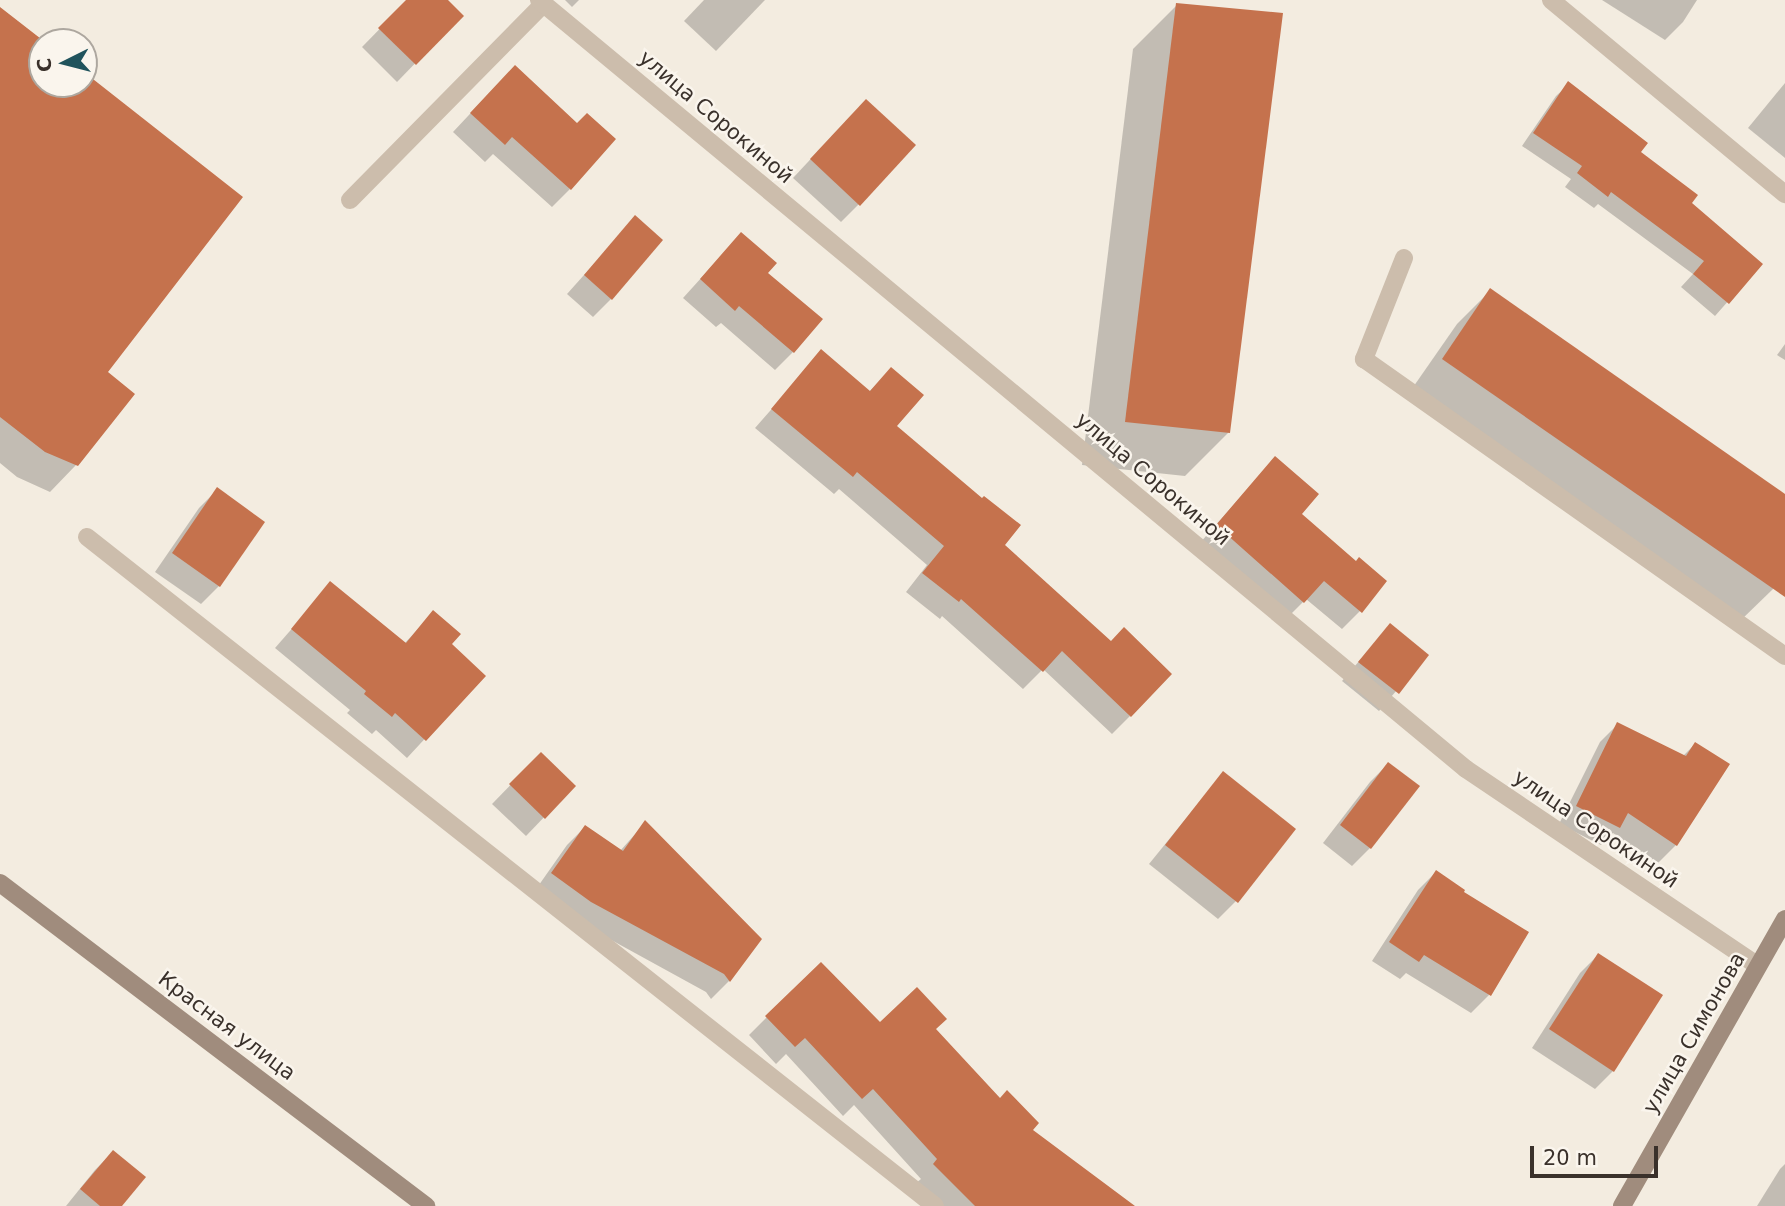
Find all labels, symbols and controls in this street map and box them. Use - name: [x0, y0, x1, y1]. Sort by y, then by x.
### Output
- north arrow: [28, 28, 98, 98]
- street label: улица Сорокиной: [634, 45, 798, 189]
- text: С: [32, 57, 56, 73]
- street label: улица Сорокиной: [1071, 407, 1235, 551]
- street label: улица Сорокиной: [1509, 764, 1683, 894]
- street label: улица Симонова: [1638, 948, 1750, 1118]
- street label: Красная улица: [153, 966, 301, 1086]
- scale bar: [1533, 1132, 1661, 1176]
- text: 20 m: [1543, 1146, 1597, 1170]

